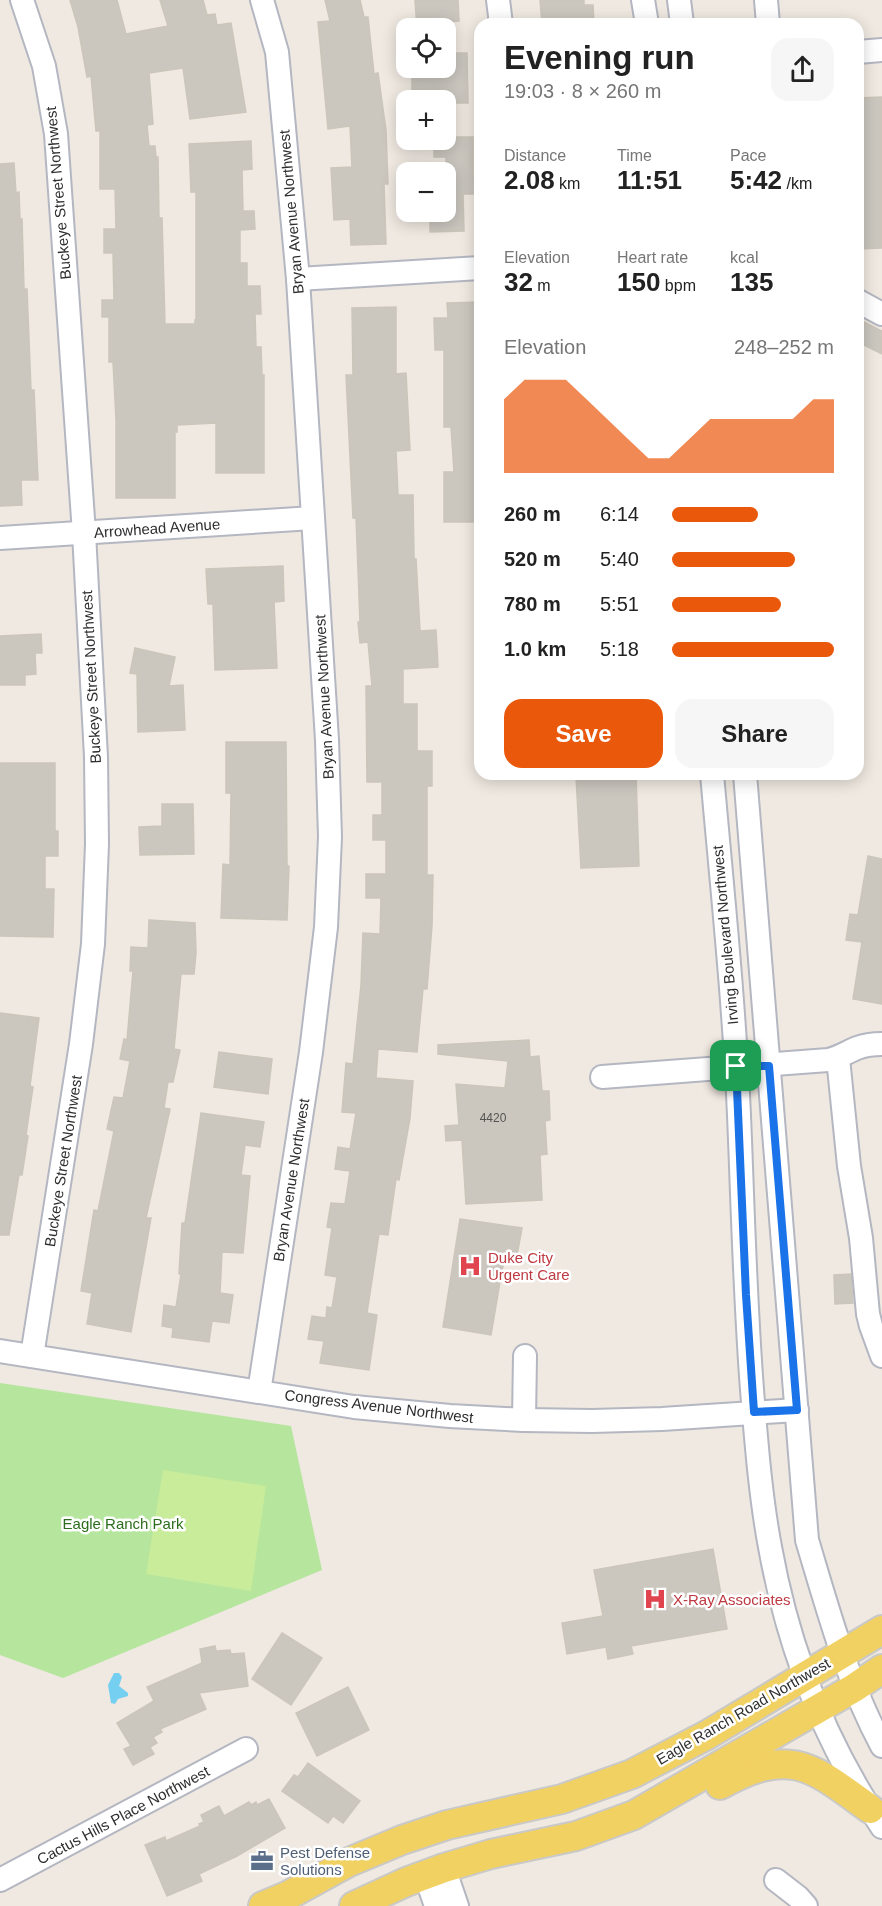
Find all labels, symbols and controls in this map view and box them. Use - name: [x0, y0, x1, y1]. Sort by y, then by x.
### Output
- map controls: [396, 18, 456, 222]
- button: locate: [396, 18, 456, 78]
- button: share: [771, 38, 834, 101]
- text: Evening run: [504, 39, 695, 76]
- text: 19:03 · 8 × 260 m: [504, 80, 661, 102]
- button: +: [396, 90, 456, 150]
- street label: Buckeye Street Northwest: [42, 105, 74, 280]
- street label: Bryan Avenue Northwest: [275, 128, 307, 295]
- text: Distance: [504, 147, 566, 164]
- text: Time: [617, 147, 652, 164]
- text: Pace: [730, 147, 766, 164]
- button: −: [396, 162, 456, 222]
- text: 2.08: [504, 165, 555, 195]
- text: 11:51: [617, 165, 682, 195]
- text: 5:42: [730, 165, 782, 195]
- text: km: [555, 175, 580, 192]
- text: /km: [782, 175, 812, 192]
- text: Elevation: [504, 249, 570, 266]
- text: Heart rate: [617, 249, 688, 266]
- text: kcal: [730, 249, 758, 266]
- text: 32: [504, 267, 533, 297]
- text: 150: [617, 267, 660, 297]
- text: 135: [730, 267, 773, 297]
- text: m: [533, 277, 551, 294]
- text: bpm: [660, 277, 696, 294]
- text: Elevation: [504, 336, 586, 358]
- text: 248–252 m: [734, 336, 834, 358]
- text: 260 m: [504, 503, 561, 525]
- text: 6:14: [600, 503, 639, 525]
- street label: Arrowhead Avenue: [93, 515, 221, 541]
- text: 520 m: [504, 548, 561, 570]
- text: 5:40: [600, 548, 639, 570]
- street label: Buckeye Street Northwest: [78, 589, 104, 764]
- text: 780 m: [504, 593, 561, 615]
- text: 5:51: [600, 593, 639, 615]
- street label: Bryan Avenue Northwest: [311, 613, 337, 780]
- text: 1.0 km: [504, 638, 566, 660]
- text: 5:18: [600, 638, 639, 660]
- button: Save: [504, 699, 663, 768]
- button: Share: [675, 699, 834, 768]
- street label: Irving Boulevard Northwest: [709, 844, 741, 1025]
- pin: [710, 1040, 761, 1091]
- icon: arrive: [719, 1049, 752, 1082]
- street label: Buckeye Street Northwest: [41, 1073, 85, 1248]
- street label: Bryan Avenue Northwest: [270, 1096, 312, 1263]
- house number: 4420: [480, 1111, 507, 1125]
- place label: Duke City Urgent Care: [488, 1249, 570, 1283]
- hospital icon: Duke City Urgent Care: [457, 1253, 483, 1279]
- street label: Congress Avenue Northwest: [284, 1386, 475, 1426]
- park label: Eagle Ranch Park: [63, 1515, 184, 1532]
- hospital icon: X-Ray Associates: [642, 1586, 668, 1612]
- place label: X-Ray Associates: [673, 1591, 791, 1608]
- street label: Eagle Ranch Road Northwest: [653, 1654, 834, 1768]
- street label: Cactus Hills Place Northwest: [34, 1762, 213, 1868]
- place label: Pest Defense Solutions: [280, 1844, 370, 1878]
- office icon: Pest Defense Solutions: [249, 1848, 275, 1874]

